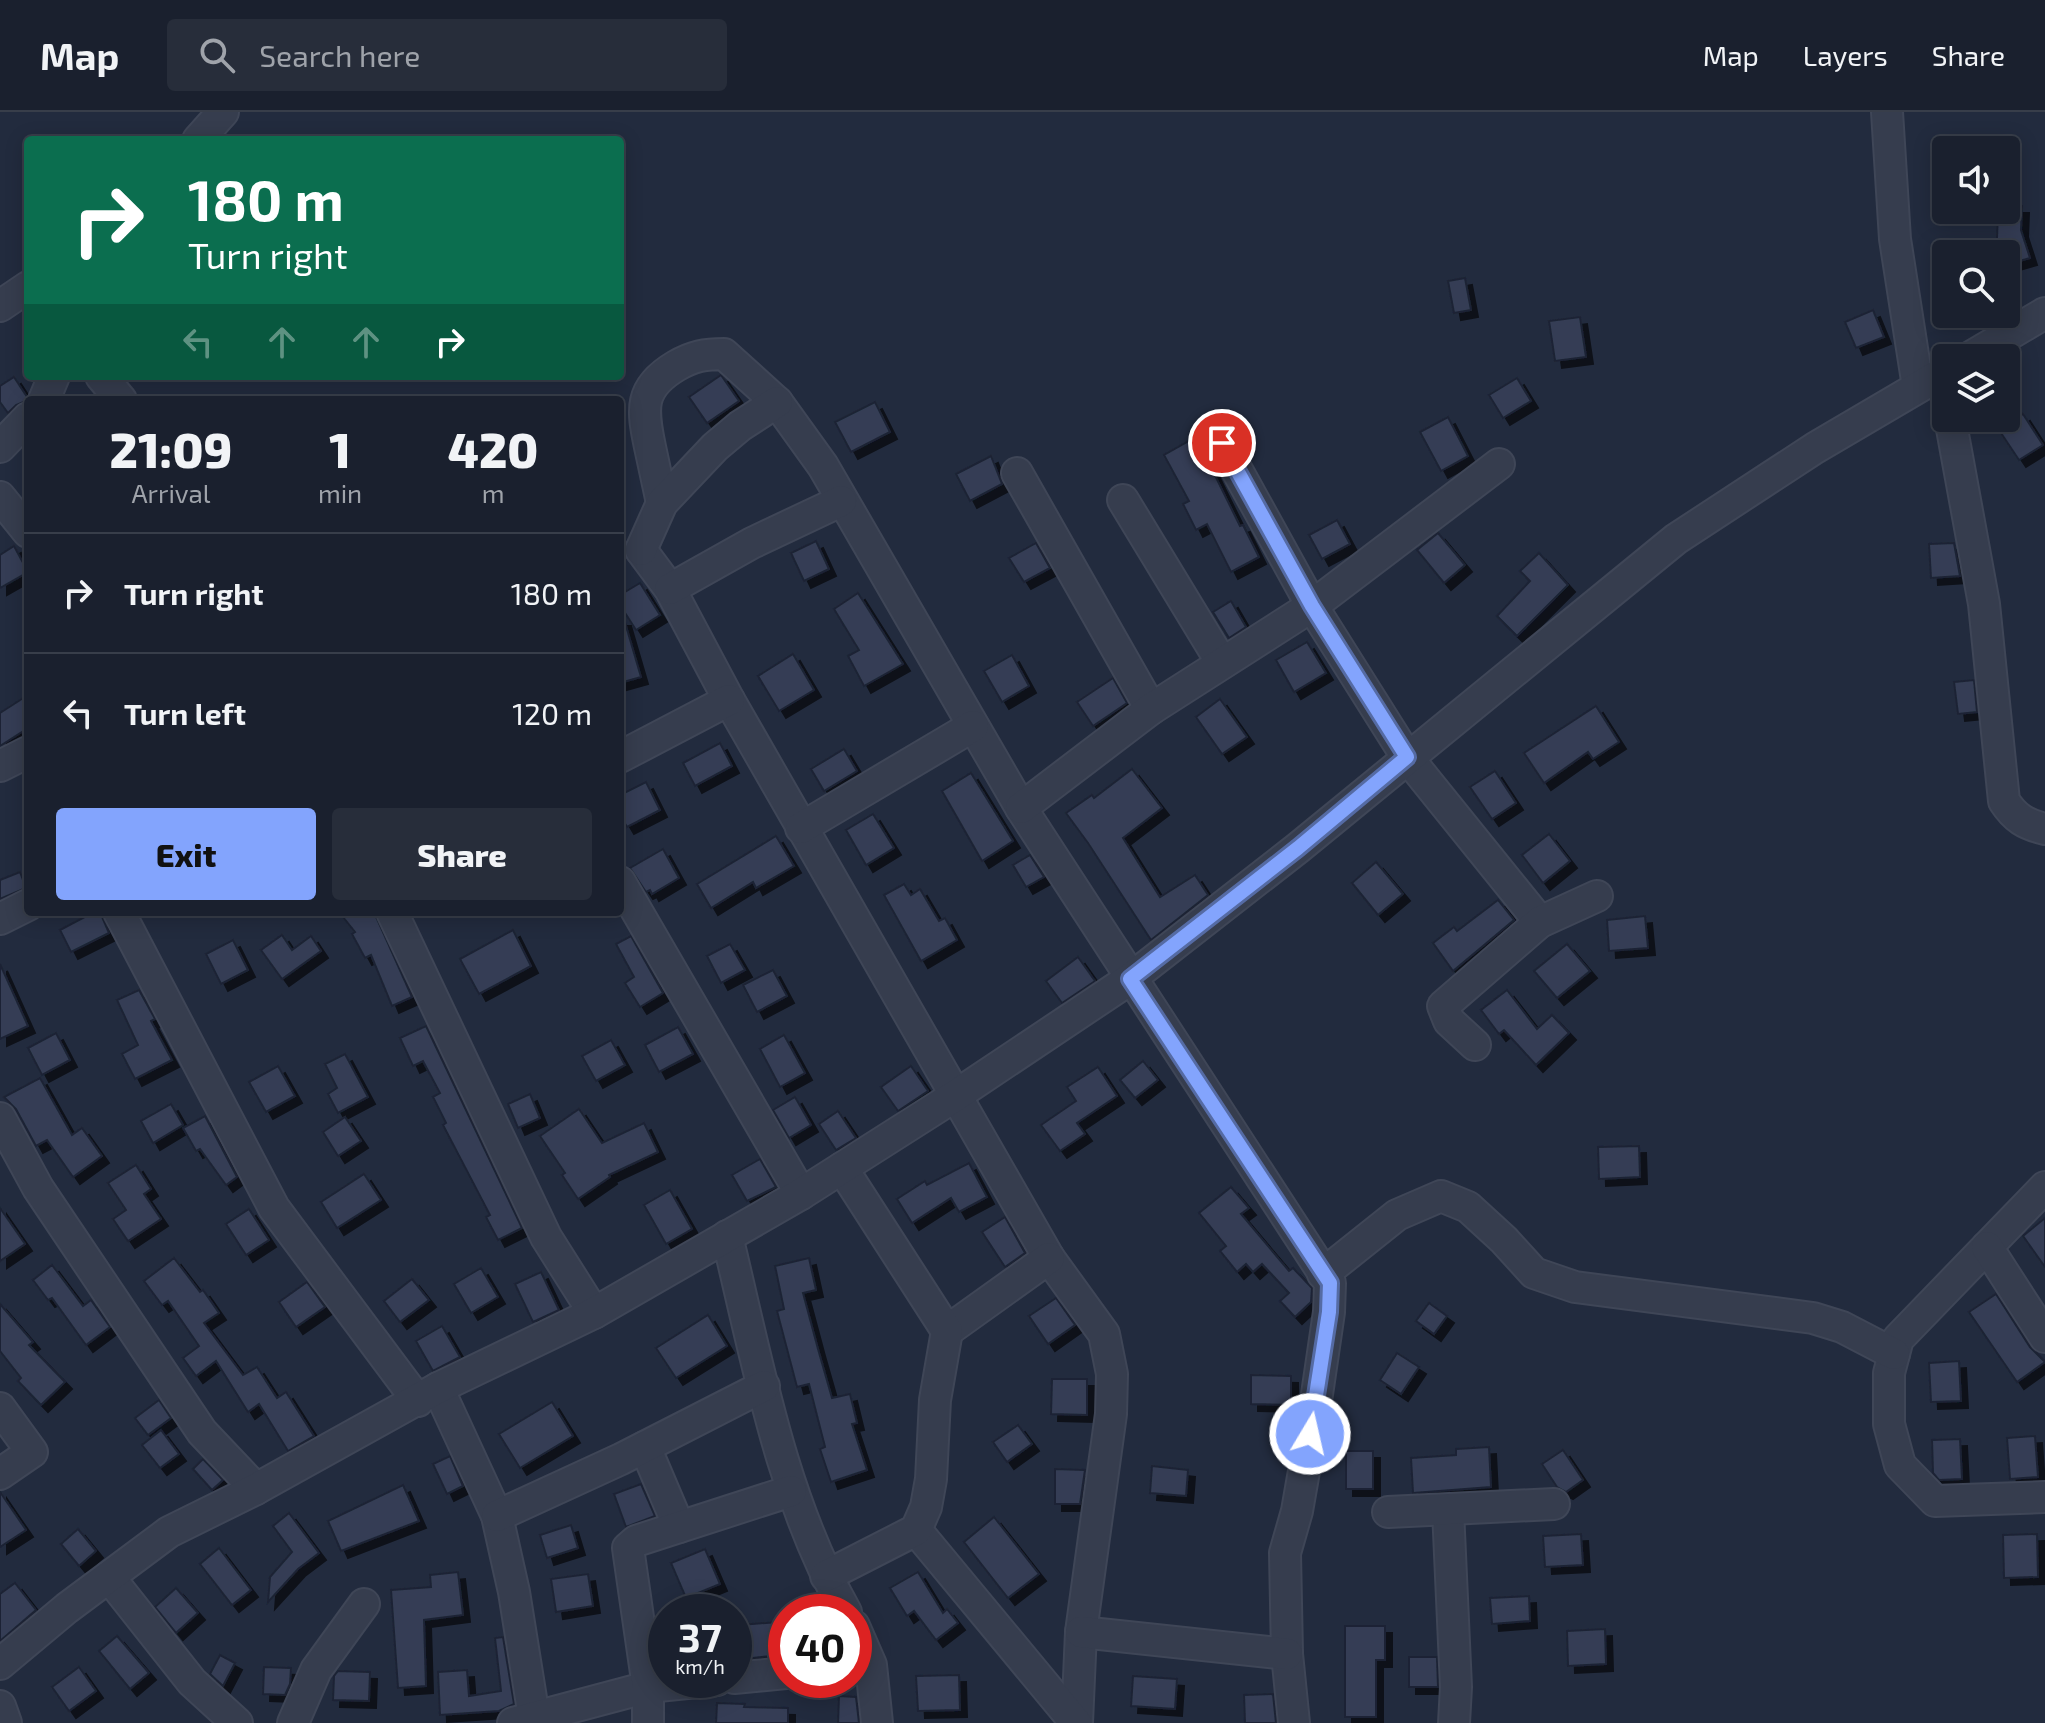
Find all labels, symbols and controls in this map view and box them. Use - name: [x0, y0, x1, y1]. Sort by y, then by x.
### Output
- search box: [167, 19, 727, 91]
- text: Map: [40, 32, 119, 78]
- icon: search: [195, 33, 239, 77]
- text: Search here: [259, 37, 420, 73]
- text: Map: [1703, 38, 1759, 72]
- text: Layers: [1803, 38, 1888, 72]
- text: Share: [1932, 38, 2005, 72]
- map controls: [1932, 136, 2020, 432]
- button: sound: [1932, 136, 2020, 224]
- text: 180 m: [188, 165, 344, 232]
- icon: right: [56, 168, 160, 272]
- text: Turn right: [188, 233, 348, 276]
- button: search: [1932, 240, 2020, 328]
- icon: left: [176, 320, 220, 364]
- icon: ahead: [260, 320, 304, 364]
- icon: ahead: [344, 320, 388, 364]
- icon: right: [428, 320, 472, 364]
- button: layers: [1932, 344, 2020, 432]
- pin: [1188, 409, 1256, 477]
- text: 21:09: [110, 420, 232, 478]
- text: 1: [329, 420, 351, 478]
- text: 420: [448, 420, 538, 478]
- icon: arrive: [1200, 421, 1244, 465]
- text: Arrival: [131, 477, 211, 508]
- text: min: [318, 477, 362, 508]
- text: m: [482, 477, 504, 508]
- icon: right: [56, 571, 100, 615]
- text: Turn right: [124, 575, 264, 611]
- text: 180 m: [511, 575, 592, 611]
- icon: left: [56, 691, 100, 735]
- text: Turn left: [124, 695, 246, 731]
- text: 120 m: [512, 695, 592, 731]
- button: Exit: [56, 808, 316, 900]
- button: Share: [332, 808, 592, 900]
- position arrow: [1268, 1392, 1352, 1476]
- speed limit sign: 40: [768, 1594, 872, 1698]
- text: 37: [678, 1612, 722, 1660]
- text: km/h: [675, 1654, 725, 1678]

